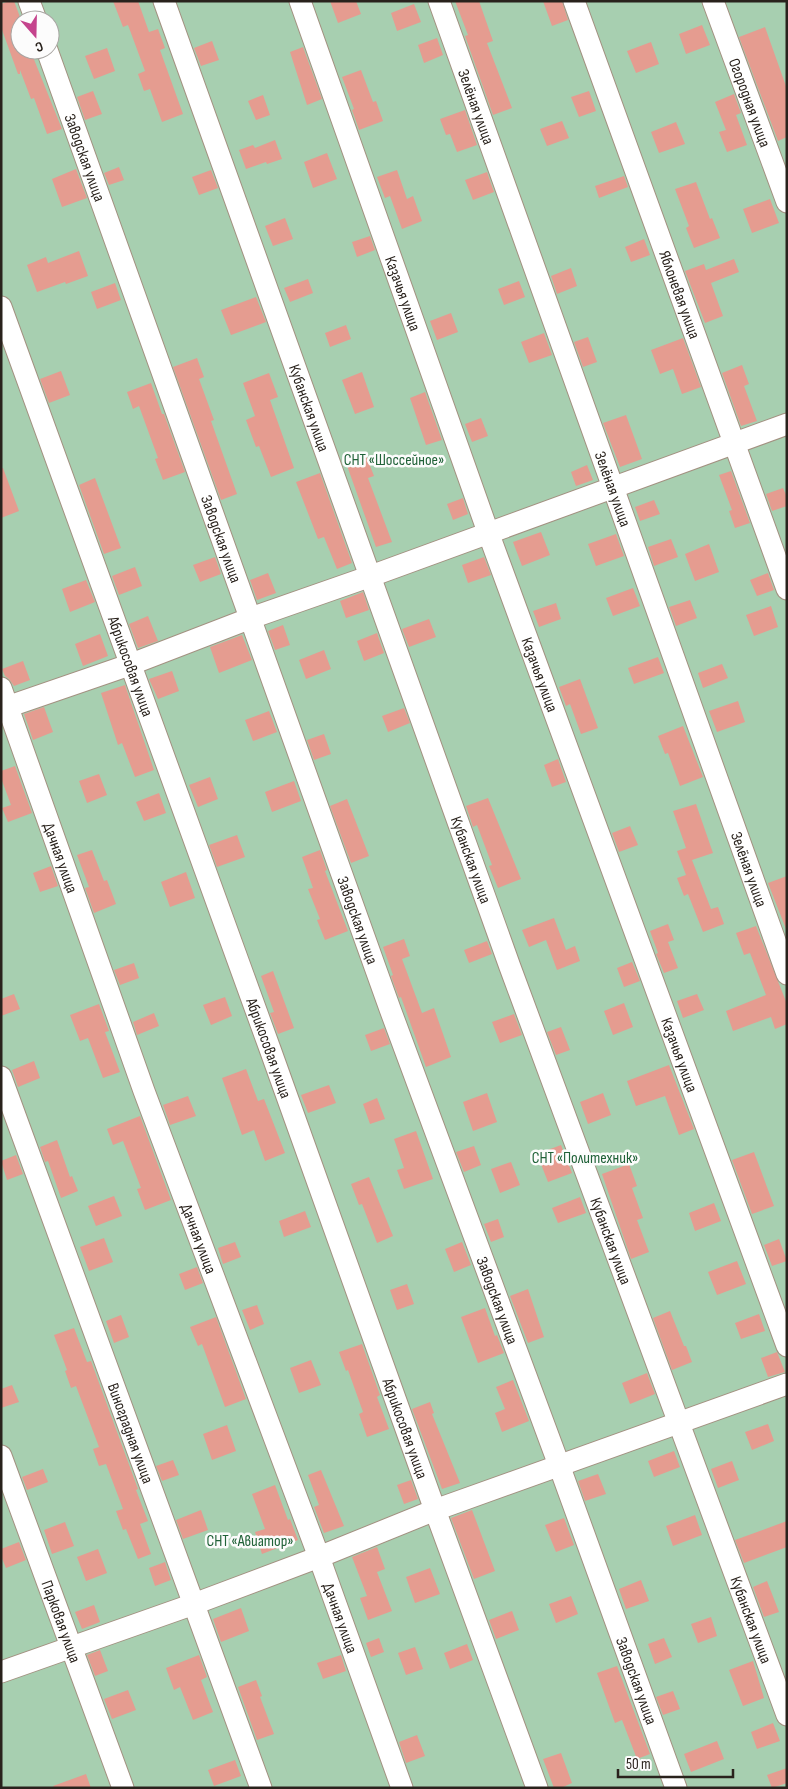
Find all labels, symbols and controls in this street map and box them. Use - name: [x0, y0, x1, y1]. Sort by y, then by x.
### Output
- north arrow: [10, 10, 60, 60]
- text: С: [33, 38, 46, 56]
- street label: Огородная улица: [724, 56, 774, 150]
- street label: Зелёная улица: [453, 67, 497, 147]
- street label: Заводская улица: [60, 111, 108, 204]
- street label: Яблоневая улица: [654, 248, 704, 341]
- street label: Казачья улица: [380, 254, 424, 334]
- street label: Кубанская улица: [284, 362, 333, 454]
- street label: Зелёная улица: [590, 449, 634, 529]
- park label: СНТ «Шоссейное»: [344, 451, 444, 470]
- street label: Заводская улица: [196, 493, 245, 586]
- street label: Абрикосовая улица: [103, 613, 157, 719]
- street label: Казачья улица: [517, 635, 561, 715]
- street label: Кубанская улица: [446, 814, 494, 906]
- street label: Дачная улица: [39, 820, 81, 896]
- street label: Зелёная улица: [726, 829, 770, 910]
- street label: Заводская улица: [332, 874, 381, 967]
- street label: Абрикосовая улица: [241, 995, 295, 1101]
- street label: Казачья улица: [656, 1015, 701, 1095]
- park label: СНТ «Политехник»: [532, 1149, 638, 1168]
- street label: Кубанская улица: [585, 1195, 635, 1287]
- street label: Дачная улица: [176, 1201, 220, 1276]
- street label: Заводская улица: [472, 1254, 521, 1347]
- street label: Абрикосовая улица: [377, 1375, 431, 1481]
- street label: Виноградная улица: [103, 1381, 157, 1486]
- park label: СНТ «Авиатор»: [206, 1532, 294, 1551]
- street label: Кубанская улица: [726, 1574, 775, 1666]
- street label: Парковая улица: [36, 1578, 84, 1666]
- street label: Дачная улица: [318, 1581, 361, 1656]
- street label: Заводская улица: [611, 1635, 660, 1727]
- scale bar: [618, 1746, 733, 1778]
- text: 50 m: [626, 1755, 651, 1774]

